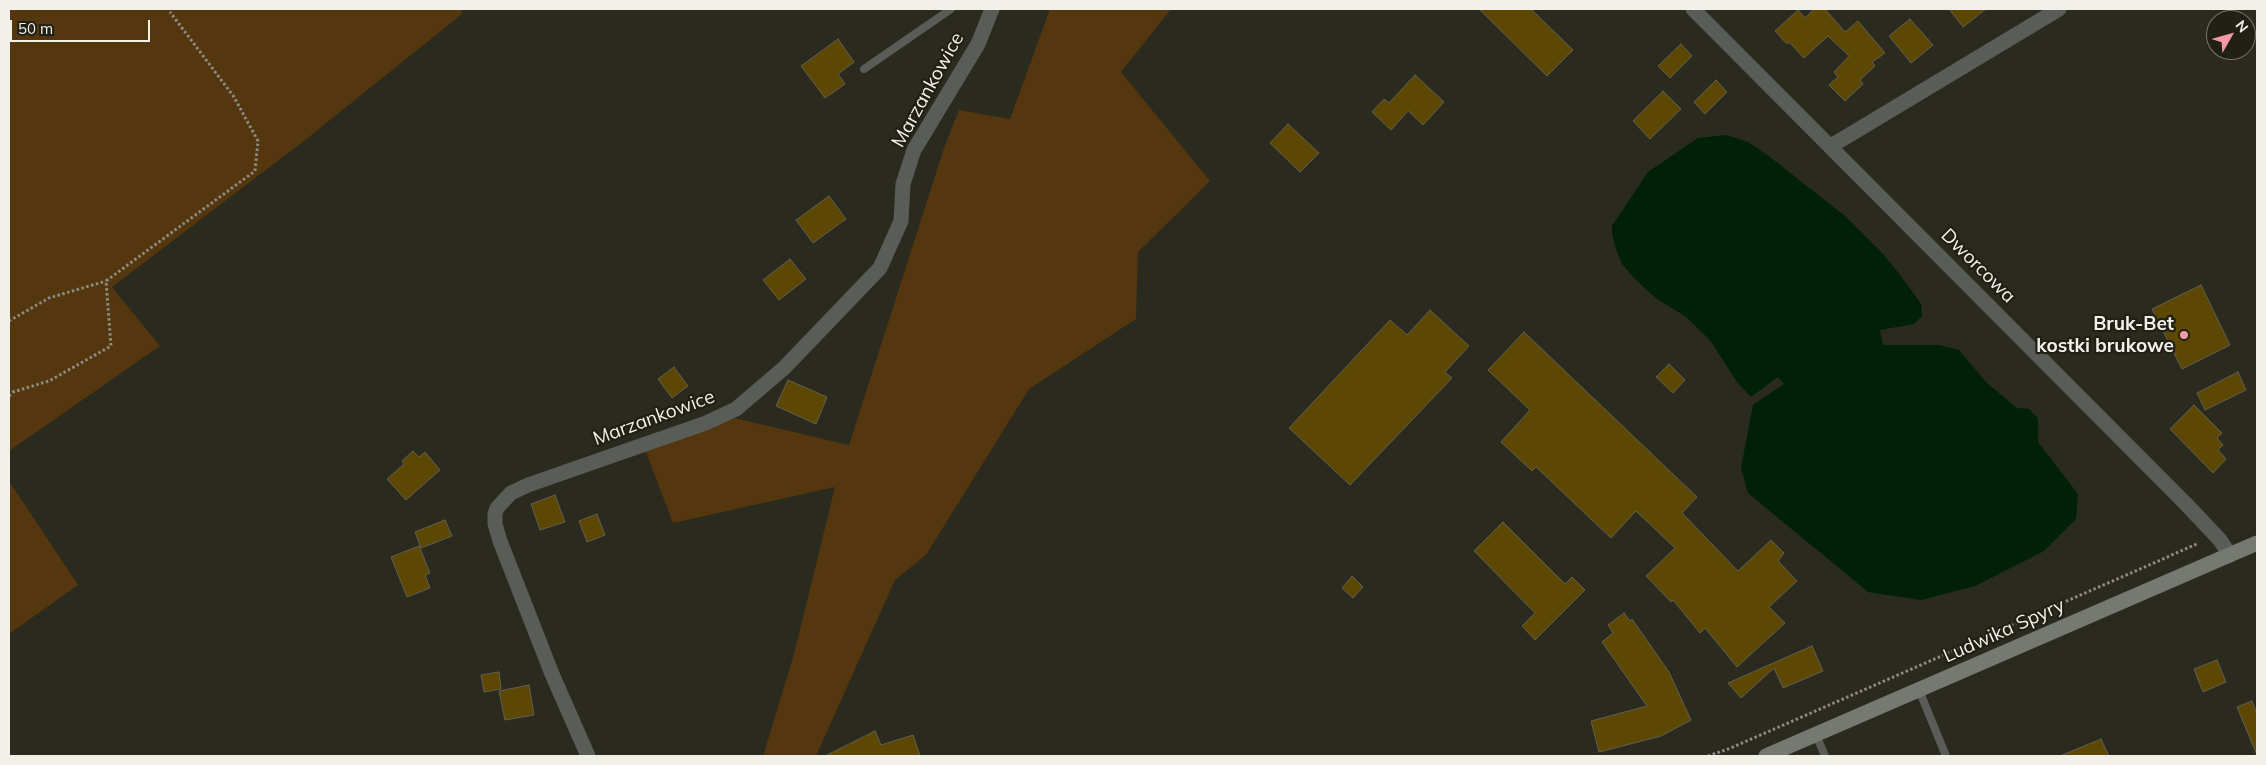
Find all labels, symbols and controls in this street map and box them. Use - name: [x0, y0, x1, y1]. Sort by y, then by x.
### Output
- scale bar: [12, 10, 152, 42]
- north arrow: [2206, 10, 2256, 60]
- text: N: [2232, 17, 2252, 36]
- text: 50 m: [18, 19, 53, 38]
- street label: Marzankowice: [887, 29, 969, 151]
- street label: Dworcowa: [1936, 224, 2020, 308]
- place label: Bruk-Bet kostki brukowe: [2036, 313, 2174, 357]
- marker: Bruk-Bet kostki brukowe: [2178, 329, 2190, 341]
- street label: Marzankowice: [590, 385, 718, 451]
- street label: Ludwika Spyry: [1940, 594, 2068, 668]

